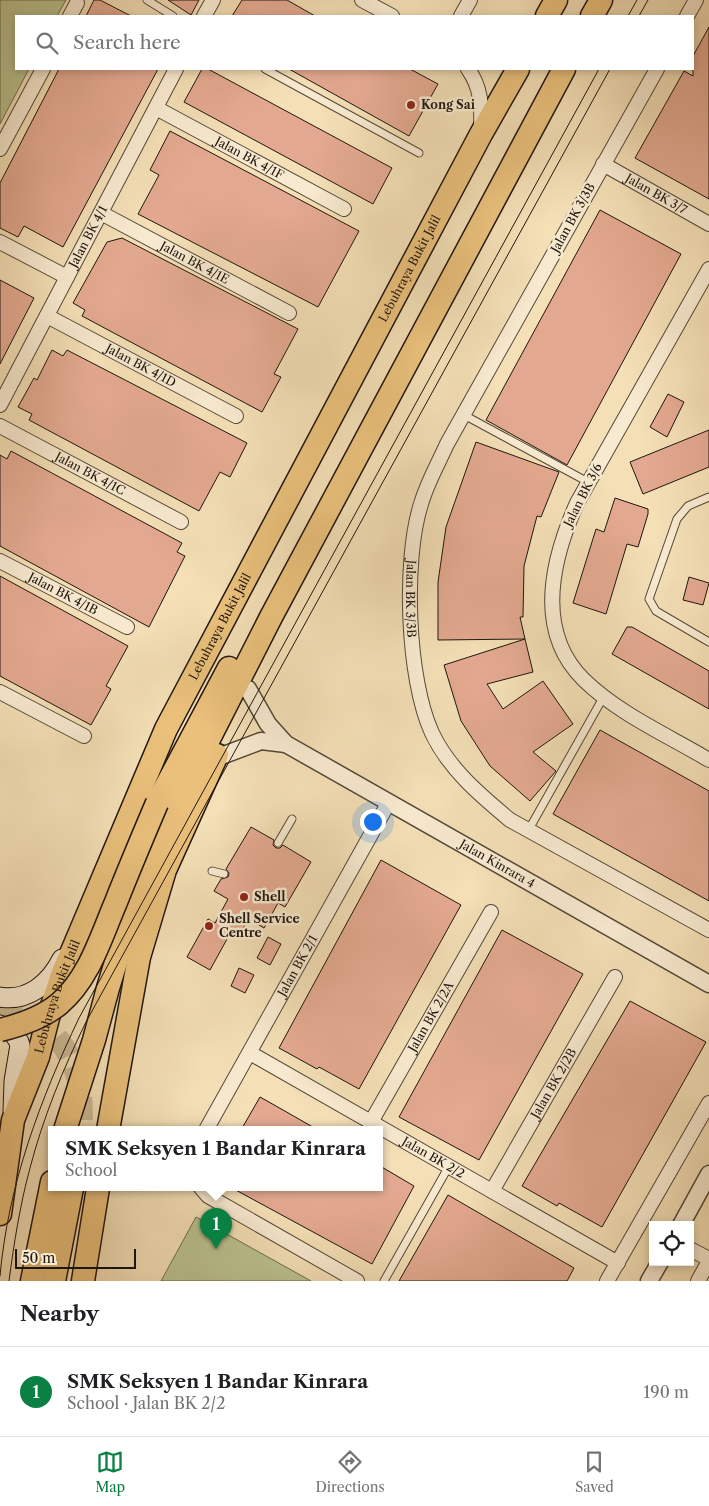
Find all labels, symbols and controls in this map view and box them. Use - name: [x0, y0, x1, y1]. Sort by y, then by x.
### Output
- search box: [15, 15, 694, 70]
- icon: search: [33, 29, 61, 57]
- text: Search here: [73, 31, 181, 54]
- place label: Kong Sai: [421, 97, 476, 112]
- marker: Kong Sai: [405, 99, 417, 111]
- street label: Jalan BK 4/1F: [211, 132, 287, 182]
- street label: Jalan BK 3/7: [621, 169, 690, 217]
- street label: Jalan BK 3/3B: [546, 180, 598, 257]
- street label: Jalan BK 4/1: [64, 203, 110, 272]
- street label: Lebuhraya Bukit Jalil: [375, 212, 444, 324]
- street label: Jalan BK 4/1E: [156, 237, 232, 287]
- street label: Jalan BK 4/1D: [101, 339, 179, 390]
- street label: Jalan BK 4/1C: [51, 448, 128, 498]
- street label: Jalan BK 3/6: [559, 461, 605, 531]
- street label: Jalan BK 3/3B: [403, 557, 419, 638]
- street label: Jalan BK 4/1B: [24, 568, 101, 618]
- street label: Lebuhraya Bukit Jalil: [185, 570, 254, 682]
- your location: [360, 809, 386, 835]
- street label: Jalan Kinrara 4: [455, 835, 538, 891]
- place label: Shell: [254, 889, 286, 904]
- marker: Shell: [238, 891, 250, 903]
- place label: Shell Service Centre: [219, 911, 300, 940]
- marker: Shell Service Centre: [203, 920, 215, 932]
- street label: Jalan BK 2/1: [273, 932, 320, 1001]
- street label: Lebuhraya Bukit Jalil: [31, 937, 83, 1055]
- street label: Jalan BK 2/2A: [404, 978, 457, 1056]
- street label: Jalan BK 2/2B: [526, 1046, 579, 1123]
- popup: [48, 1126, 383, 1191]
- street label: Jalan BK 2/2: [398, 1132, 468, 1181]
- text: SMK Seksyen 1 Bandar Kinrara: [65, 1137, 366, 1160]
- text: School: [65, 1160, 117, 1180]
- pin: 1: [200, 1208, 232, 1249]
- map controls: [649, 1221, 694, 1266]
- button: locate: [649, 1221, 694, 1266]
- scale bar: [15, 1246, 136, 1269]
- text: 50 m: [22, 1249, 55, 1267]
- text: Nearby: [20, 1301, 99, 1326]
- text: SMK Seksyen 1 Bandar Kinrara: [67, 1370, 368, 1393]
- text: 1: [32, 1382, 40, 1402]
- text: 190 m: [644, 1382, 689, 1402]
- text: School · Jalan BK 2/2: [67, 1393, 225, 1413]
- tab: Map: [95, 1448, 125, 1496]
- tab: Directions: [315, 1448, 385, 1496]
- tab: Saved: [575, 1448, 614, 1496]

